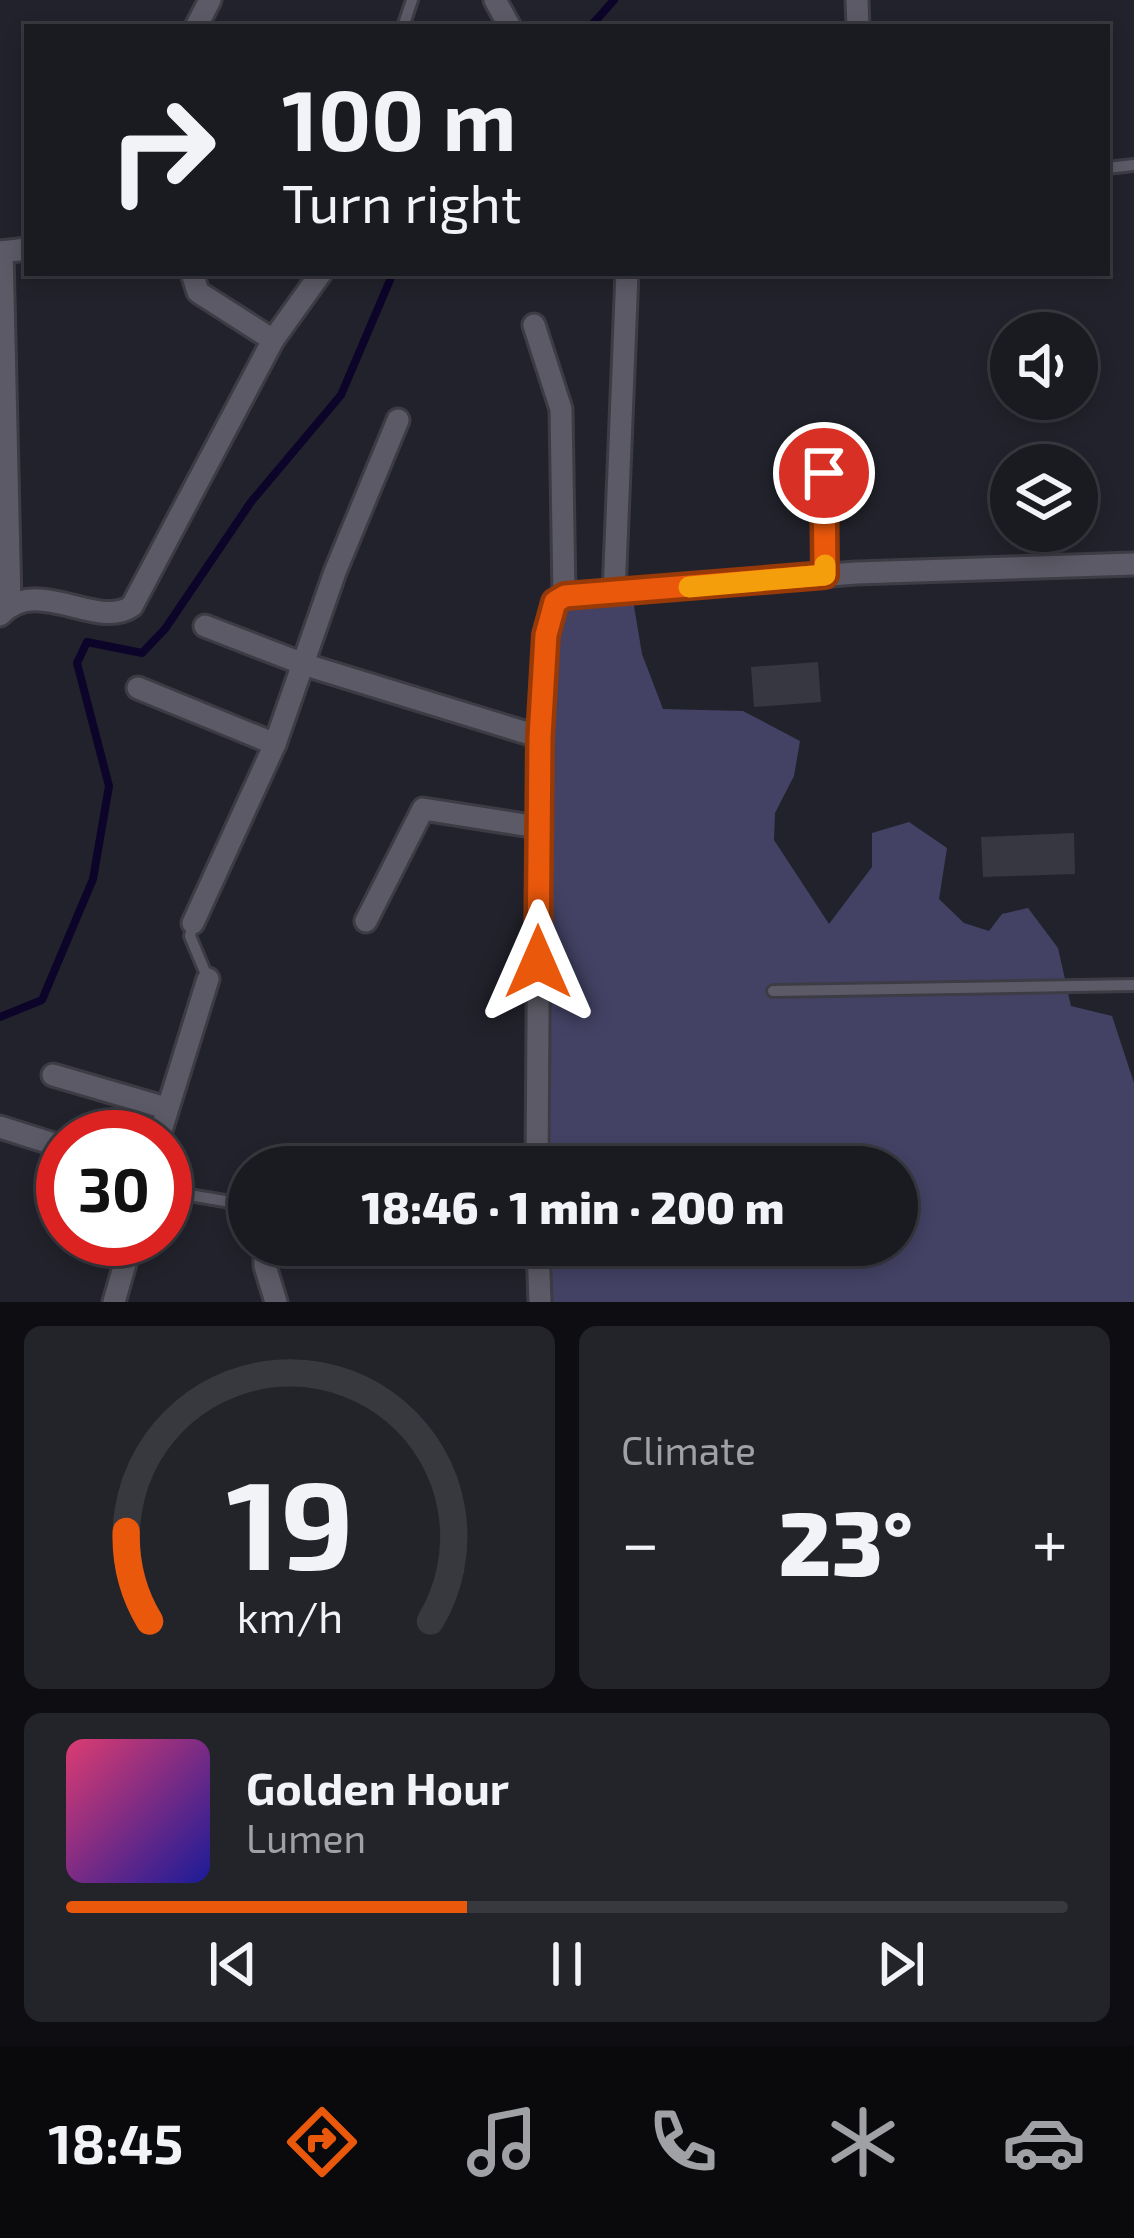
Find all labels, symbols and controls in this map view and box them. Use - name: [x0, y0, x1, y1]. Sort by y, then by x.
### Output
- text: 100 m: [282, 67, 516, 168]
- icon: right: [84, 72, 240, 228]
- text: Turn right: [282, 169, 522, 234]
- map controls: [990, 312, 1098, 552]
- button: sound: [990, 312, 1098, 420]
- pin: [773, 422, 875, 524]
- icon: arrive: [791, 440, 857, 506]
- button: layers: [990, 444, 1098, 552]
- position arrow: [475, 899, 601, 1025]
- speed limit sign: 30: [36, 1110, 192, 1266]
- text: 18:46 · 1 min · 200 m: [362, 1179, 784, 1233]
- text: Climate: [621, 1426, 756, 1473]
- text: 19: [226, 1445, 353, 1595]
- text: 23°: [778, 1486, 913, 1594]
- text: −: [621, 1501, 660, 1580]
- text: +: [1032, 1501, 1068, 1580]
- text: km/h: [236, 1589, 343, 1641]
- text: Golden Hour: [246, 1760, 509, 1814]
- text: Lumen: [246, 1814, 366, 1861]
- icon: previous: [200, 1931, 266, 1997]
- icon: pause: [534, 1931, 600, 1997]
- icon: next: [868, 1931, 934, 1997]
- icon: directions: [280, 2100, 364, 2184]
- icon: music: [460, 2100, 544, 2184]
- icon: phone: [641, 2100, 725, 2184]
- icon: climate: [821, 2100, 905, 2184]
- icon: car: [1002, 2100, 1086, 2184]
- text: 18:45: [48, 2110, 183, 2175]

